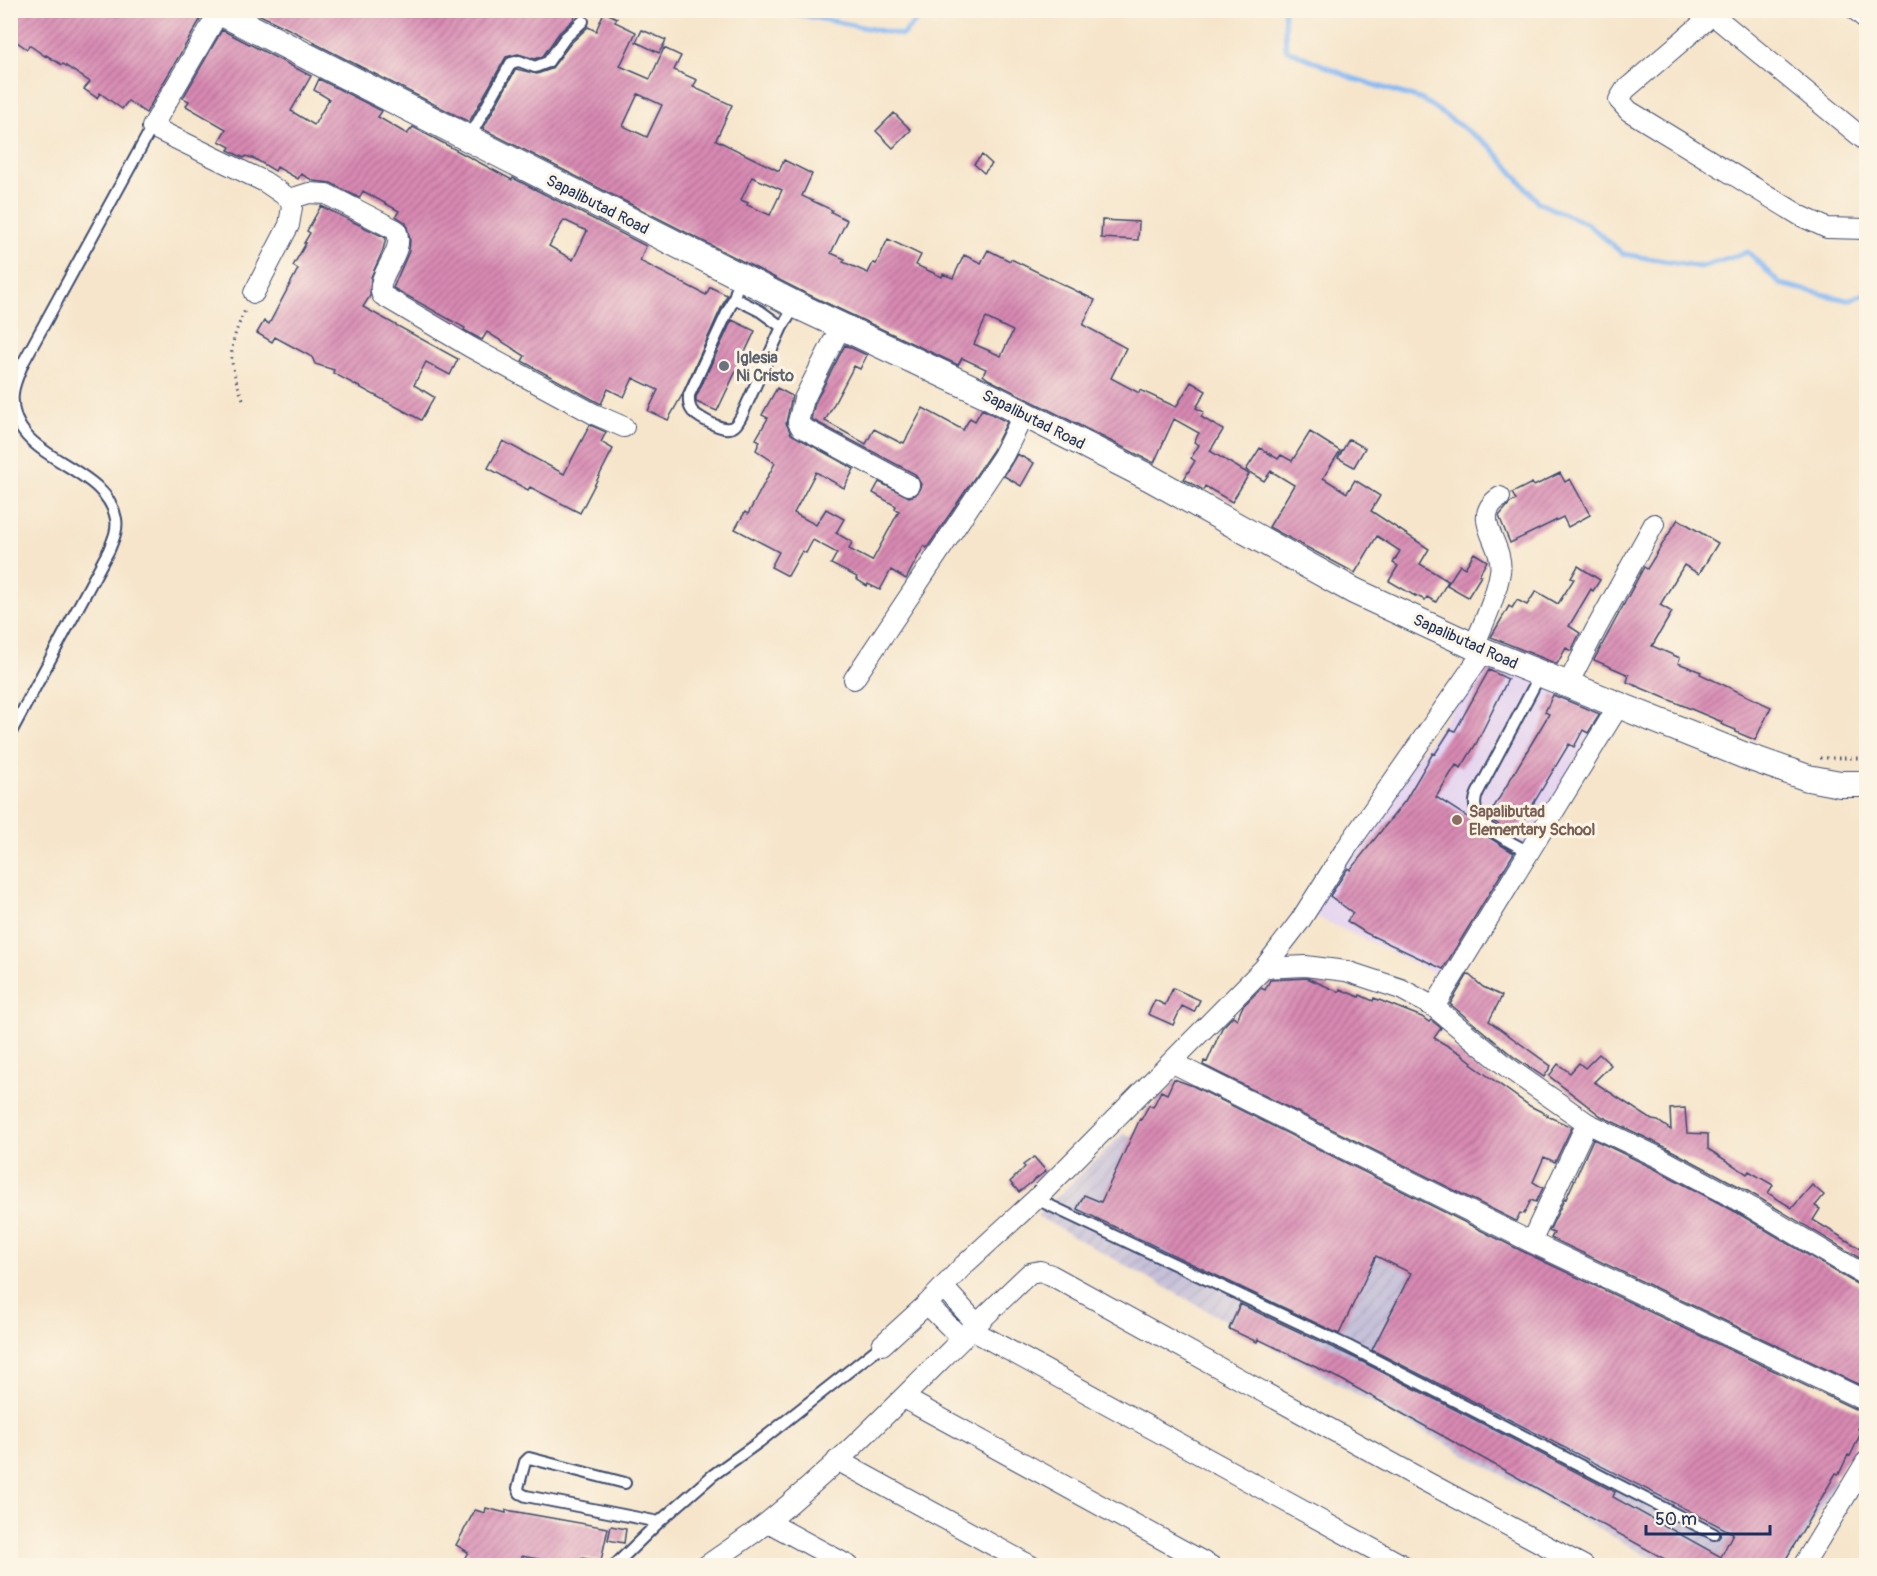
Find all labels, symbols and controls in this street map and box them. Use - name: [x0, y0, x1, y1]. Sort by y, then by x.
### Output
- street label: Sapalibutad Road: [543, 170, 652, 239]
- place label: Iglesia Ni Cristo: [736, 348, 794, 386]
- marker: Iglesia Ni Cristo: [717, 359, 731, 373]
- street label: Sapalibutad Road: [979, 385, 1088, 454]
- street label: Sapalibutad Road: [1410, 610, 1521, 674]
- place label: Sapalibutad Elementary School: [1469, 802, 1596, 840]
- marker: Sapalibutad Elementary School: [1450, 813, 1464, 827]
- scale bar: [1646, 1498, 1770, 1536]
- text: 50 m: [1655, 1508, 1697, 1531]

